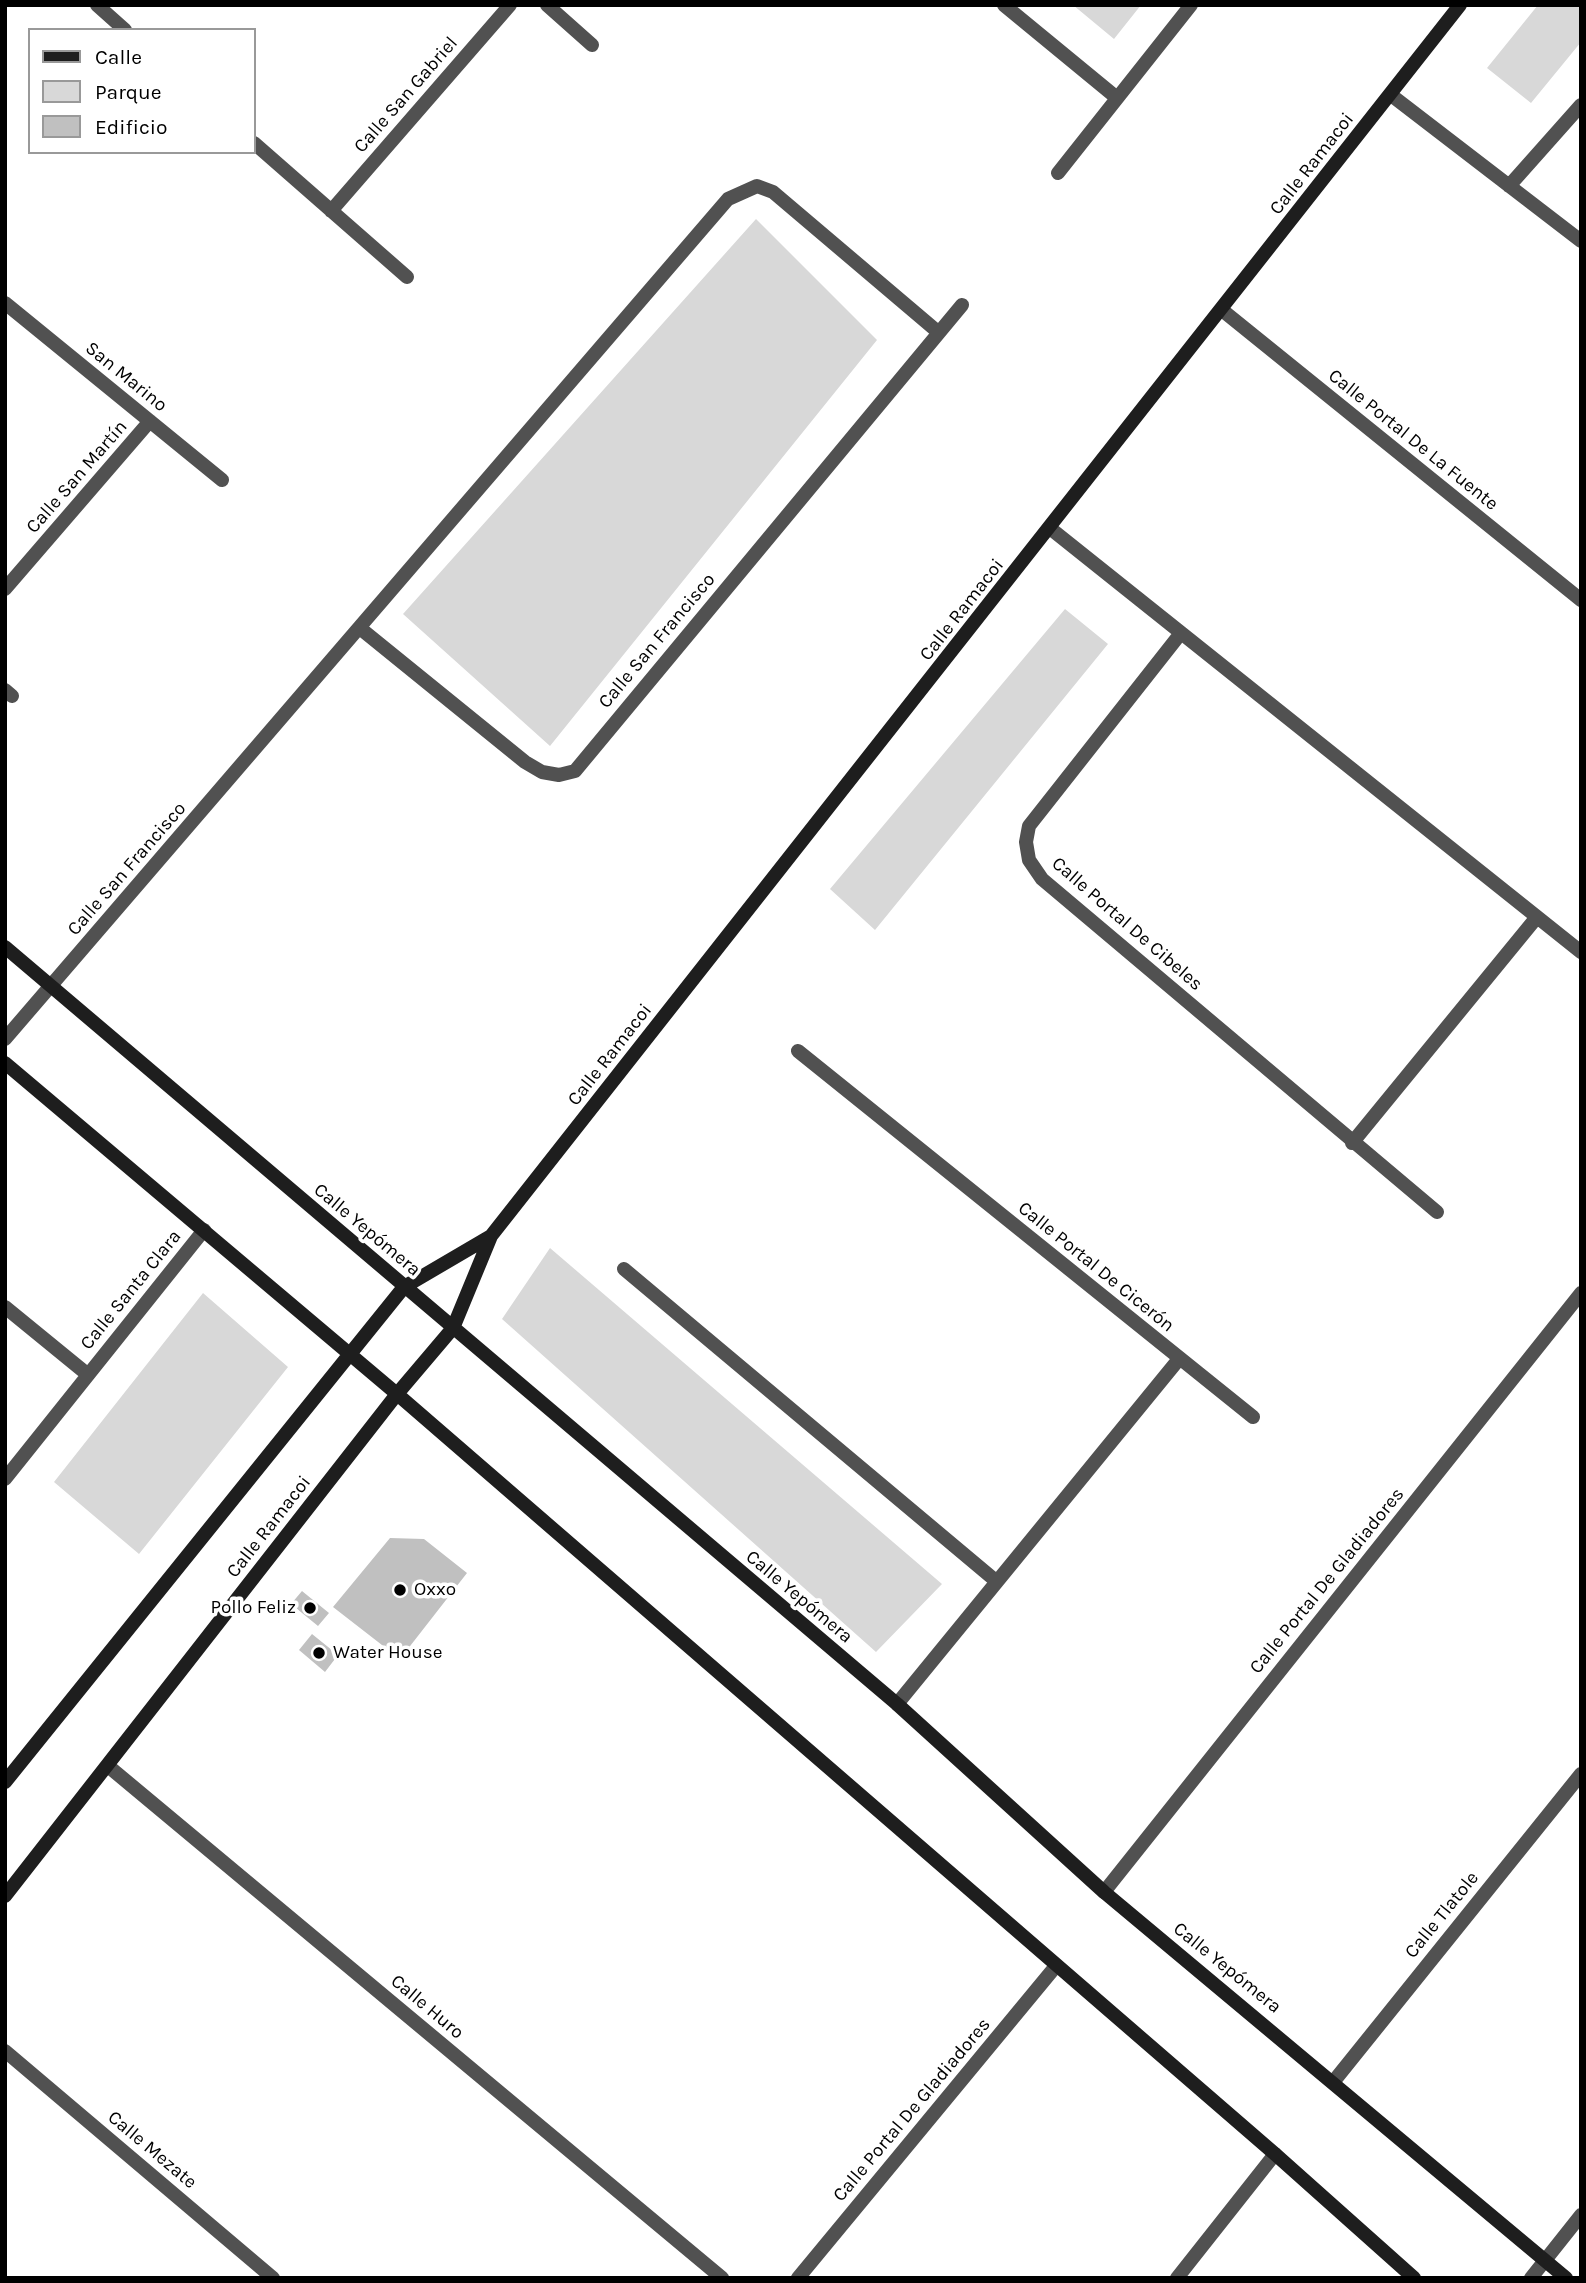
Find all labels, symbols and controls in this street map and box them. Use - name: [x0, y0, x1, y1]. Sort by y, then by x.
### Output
- legend: [28, 28, 256, 154]
- street label: Calle San Gabriel: [349, 32, 463, 158]
- text: Calle: [95, 45, 142, 69]
- text: Parque: [95, 80, 162, 104]
- street label: Calle Ramacoi: [1265, 108, 1359, 220]
- text: Edificio: [95, 115, 168, 139]
- street label: San Marino: [80, 337, 172, 417]
- street label: Calle Portal De La Fuente: [1323, 364, 1503, 516]
- street label: Calle San Martín: [22, 416, 132, 538]
- street label: Calle Ramacoi: [915, 554, 1009, 666]
- street label: Calle San Francisco: [594, 569, 720, 713]
- street label: Calle San Francisco: [63, 798, 191, 940]
- street label: Calle Portal De Cibeles: [1047, 852, 1207, 996]
- street label: Calle Ramacoi: [563, 999, 657, 1111]
- street label: Calle Yepómera: [309, 1179, 425, 1281]
- street label: Calle Portal De Cicerón: [1013, 1197, 1179, 1337]
- street label: Calle Santa Clara: [76, 1226, 186, 1354]
- street label: Calle Ramacoi: [222, 1471, 316, 1583]
- street label: Calle Portal De Gladiadores: [1245, 1483, 1409, 1679]
- street label: Calle Yepómera: [741, 1546, 857, 1648]
- place label: Oxxo: [414, 1579, 456, 1601]
- marker: Oxxo: [392, 1582, 408, 1598]
- place label: Pollo Feliz: [210, 1597, 296, 1619]
- marker: Pollo Feliz: [302, 1600, 318, 1616]
- place label: Water House: [333, 1642, 442, 1664]
- marker: Water House: [311, 1645, 327, 1661]
- street label: Calle Tlatole: [1400, 1867, 1484, 1963]
- street label: Calle Yepómera: [1168, 1918, 1286, 2018]
- street label: Calle Huro: [386, 1970, 468, 2044]
- street label: Calle Portal De Gladiadores: [828, 2014, 996, 2206]
- street label: Calle Mezate: [103, 2106, 201, 2194]

